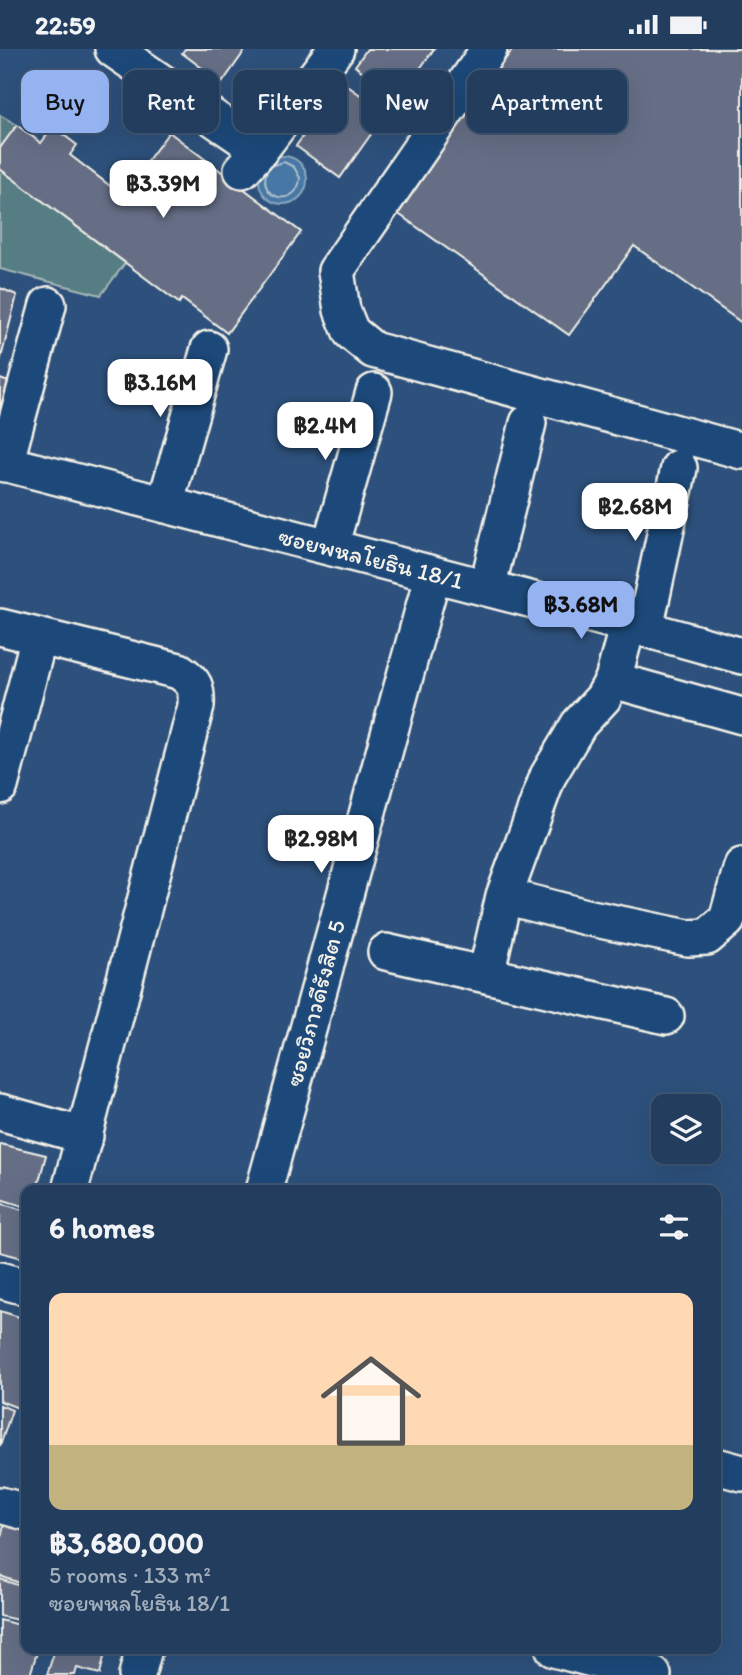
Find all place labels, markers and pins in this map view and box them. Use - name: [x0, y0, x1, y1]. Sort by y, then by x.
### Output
- pin: ฿3.39M: [106, 160, 220, 220]
- pin: ฿3.16M: [103, 359, 217, 419]
- pin: ฿2.4M: [276, 403, 374, 462]
- pin: ฿2.68M: [578, 483, 692, 543]
- pin: ฿3.68M: [524, 581, 638, 641]
- pin: ฿2.98M: [264, 815, 378, 875]

